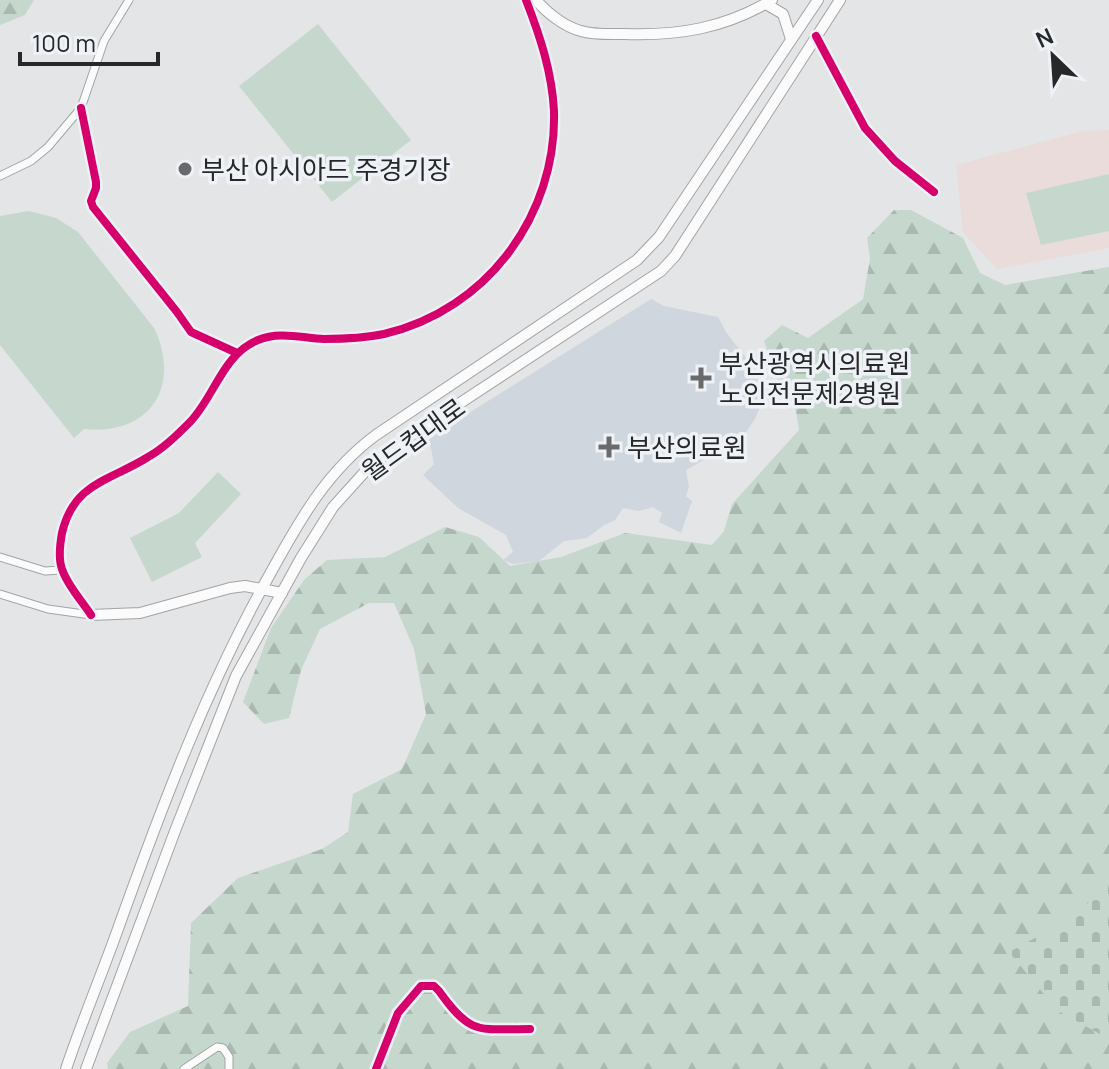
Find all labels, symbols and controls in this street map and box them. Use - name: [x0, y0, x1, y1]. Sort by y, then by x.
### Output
- scale bar: [20, 16, 158, 66]
- north arrow: [1013, 16, 1093, 96]
- text: N: [1031, 21, 1058, 55]
- text: 100 m: [32, 26, 96, 59]
- place label: 부산 아시아드 주경기장: [201, 151, 451, 187]
- marker: 부산 아시아드 주경기장: [176, 160, 194, 178]
- place label: 부산광역시의료원 노인전문제2병원: [719, 345, 910, 411]
- marker: 부산광역시의료원 노인전문제2병원: [690, 367, 712, 389]
- street label: 월드컵대로: [354, 389, 472, 489]
- place label: 부산의료원: [627, 429, 747, 465]
- marker: 부산의료원: [598, 436, 620, 458]

